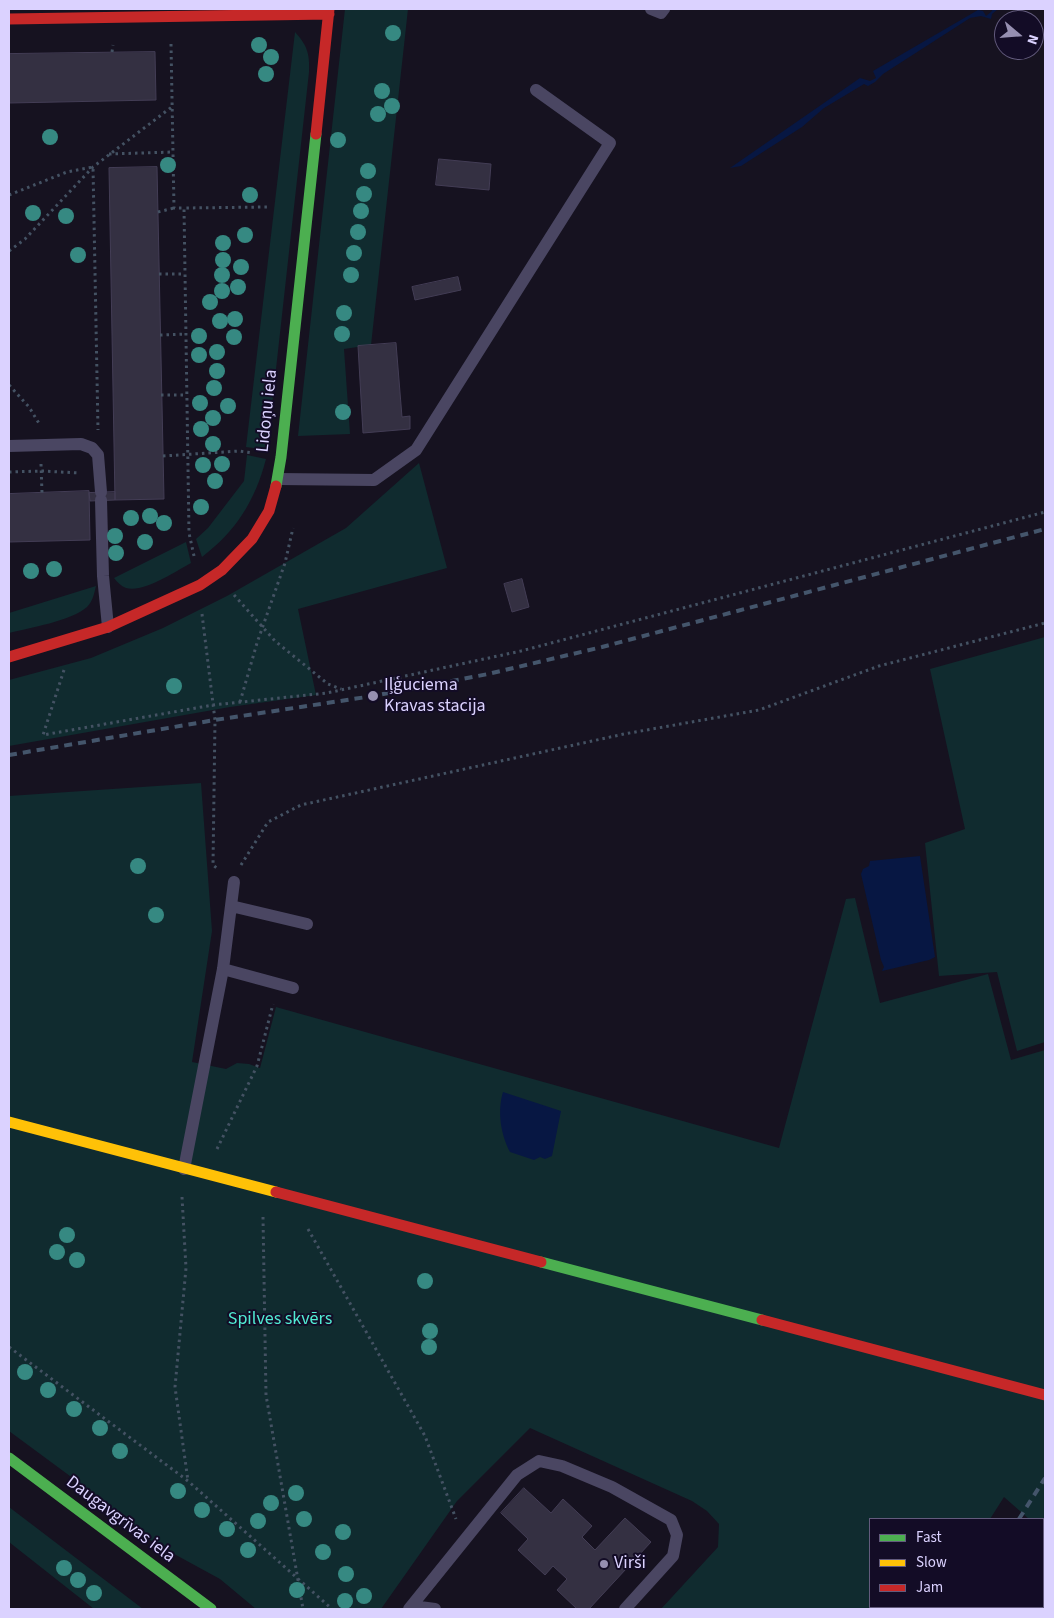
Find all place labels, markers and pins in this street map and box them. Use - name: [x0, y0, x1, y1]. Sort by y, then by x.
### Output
- place label: Iļģuciema Kravas stacija: [384, 675, 486, 718]
- marker: Iļģuciema Kravas stacija: [366, 689, 380, 703]
- place label: Virši: [614, 1553, 646, 1575]
- marker: Virši: [598, 1558, 610, 1570]

